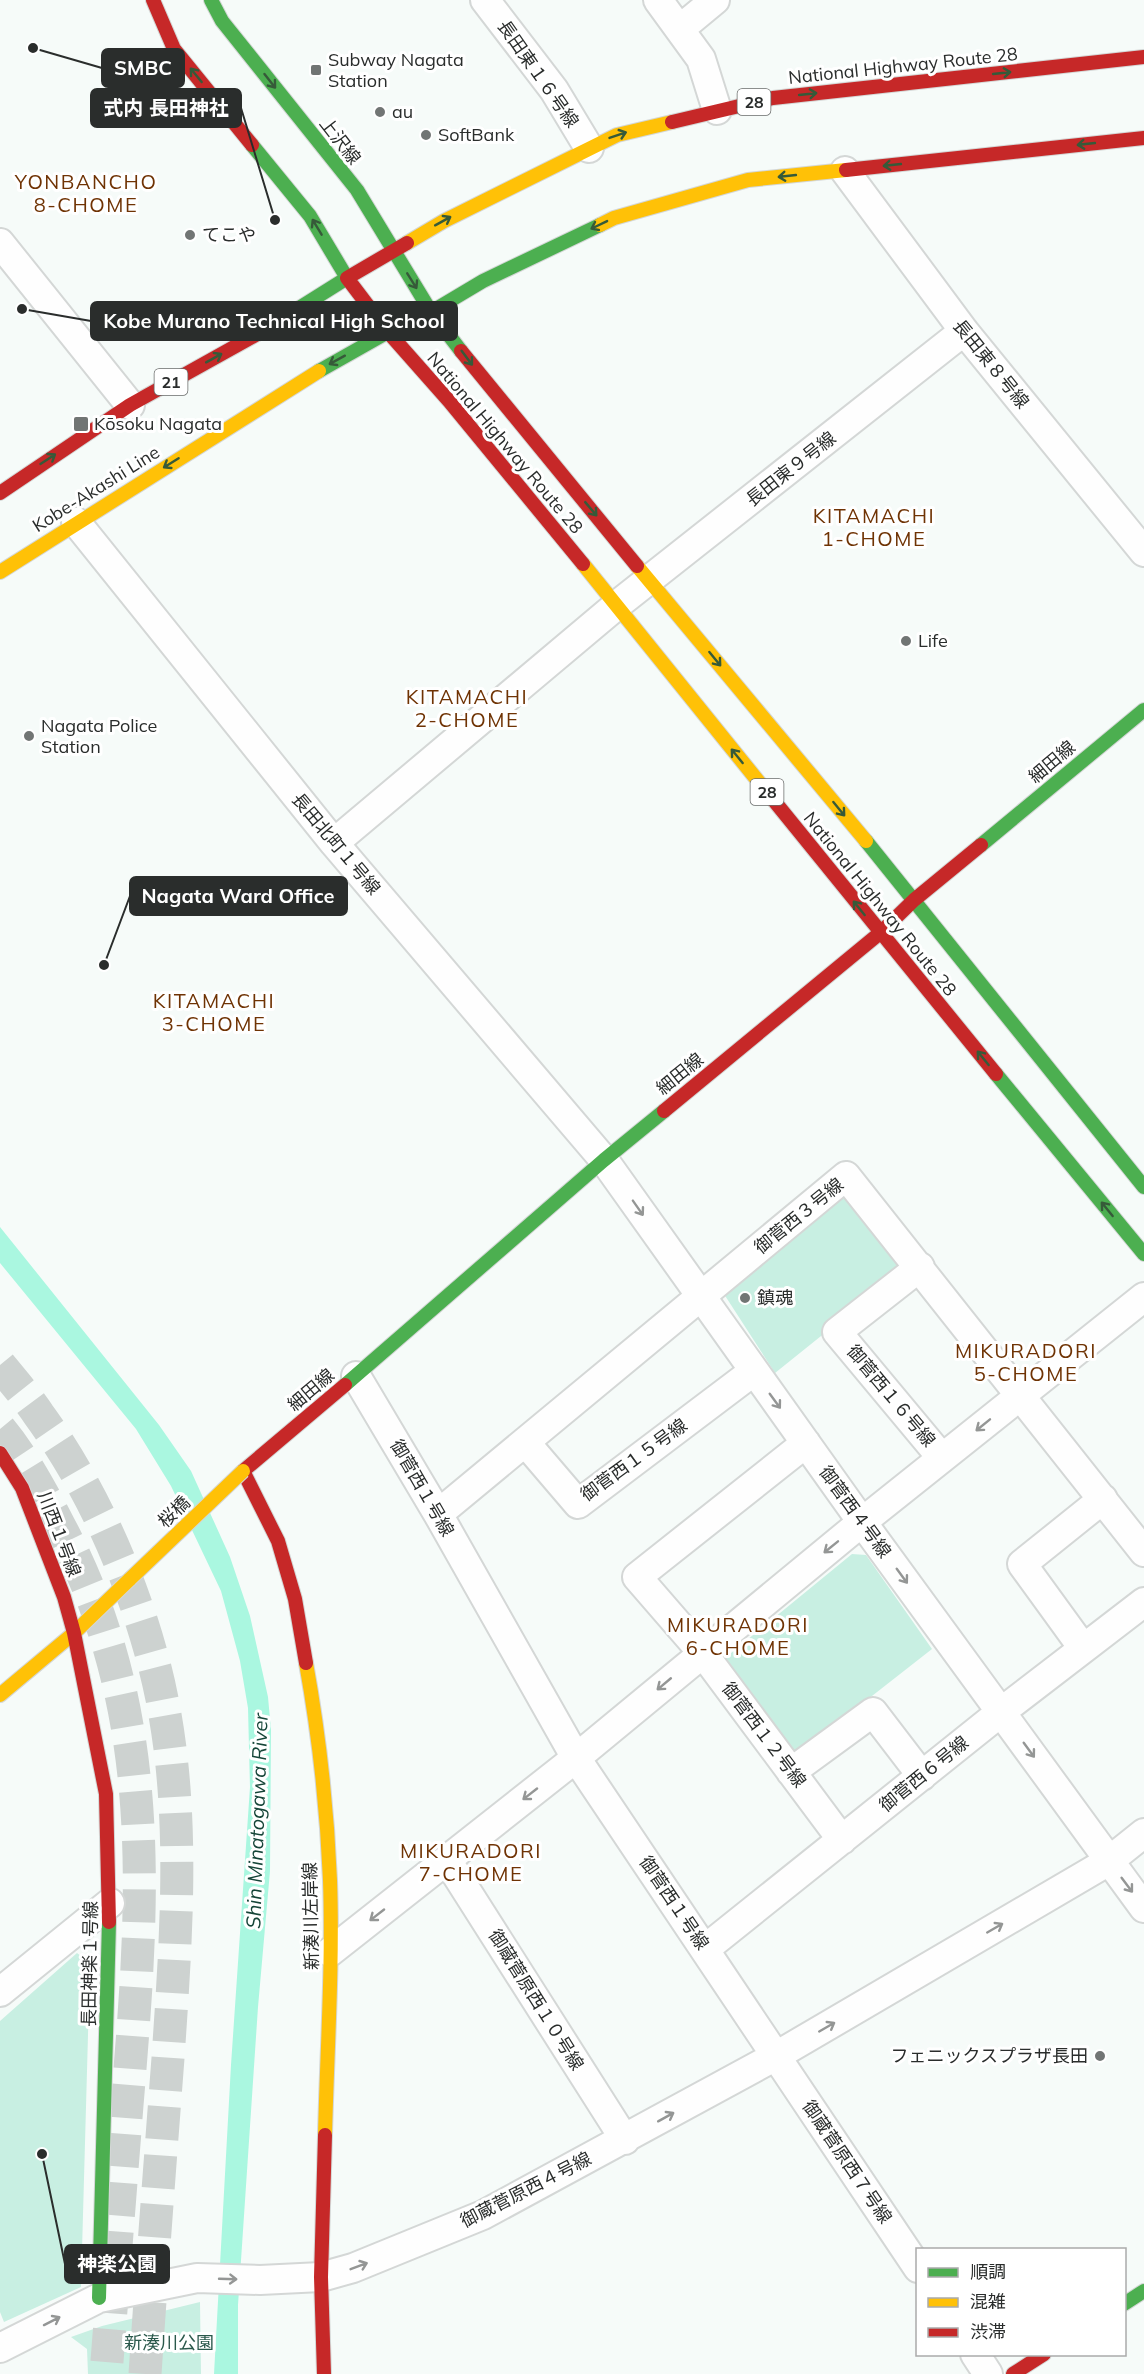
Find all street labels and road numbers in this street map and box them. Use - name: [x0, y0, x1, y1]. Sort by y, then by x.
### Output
- street label: 長田東１６号線: [493, 16, 584, 132]
- street label: National Highway Route 28: [787, 42, 1019, 89]
- road number: 28: [738, 89, 771, 115]
- street label: 上沢線: [315, 112, 366, 169]
- street label: 長田東８号線: [948, 314, 1034, 413]
- street label: National Highway Route 28: [423, 347, 588, 538]
- road number: 21: [154, 369, 188, 395]
- street label: 長田東９号線: [741, 426, 840, 511]
- street label: Kobe-Akashi Line: [28, 440, 164, 537]
- street label: 細田線: [1024, 735, 1080, 788]
- road number: 28: [750, 779, 783, 805]
- street label: 長田北町１号線: [287, 788, 386, 899]
- street label: National Highway Route 28: [799, 807, 962, 1000]
- street label: 細田線: [651, 1048, 708, 1100]
- street label: 御菅西３号線: [749, 1173, 848, 1259]
- street label: 御菅西１６号線: [842, 1340, 941, 1451]
- street label: 細田線: [283, 1363, 339, 1416]
- street label: 御菅西１５号線: [576, 1413, 691, 1506]
- street label: 御菅西１号線: [385, 1435, 459, 1540]
- street label: 御菅西４号線: [814, 1461, 896, 1562]
- street label: 川西１号線: [33, 1488, 86, 1580]
- street label: 桜橋: [153, 1491, 195, 1532]
- street label: 御菅西１２号線: [717, 1677, 811, 1792]
- street label: 御菅西６号線: [874, 1731, 973, 1817]
- street label: 御菅西１号線: [635, 1852, 714, 1954]
- street label: 新湊川左岸線: [298, 1862, 323, 1970]
- street label: 長田神楽１号線: [77, 1901, 102, 2027]
- street label: 御蔵菅原西１０号線: [484, 1925, 589, 2075]
- street label: 御蔵菅原西７号線: [798, 2096, 897, 2228]
- street label: 御蔵菅原西４号線: [456, 2147, 595, 2232]

